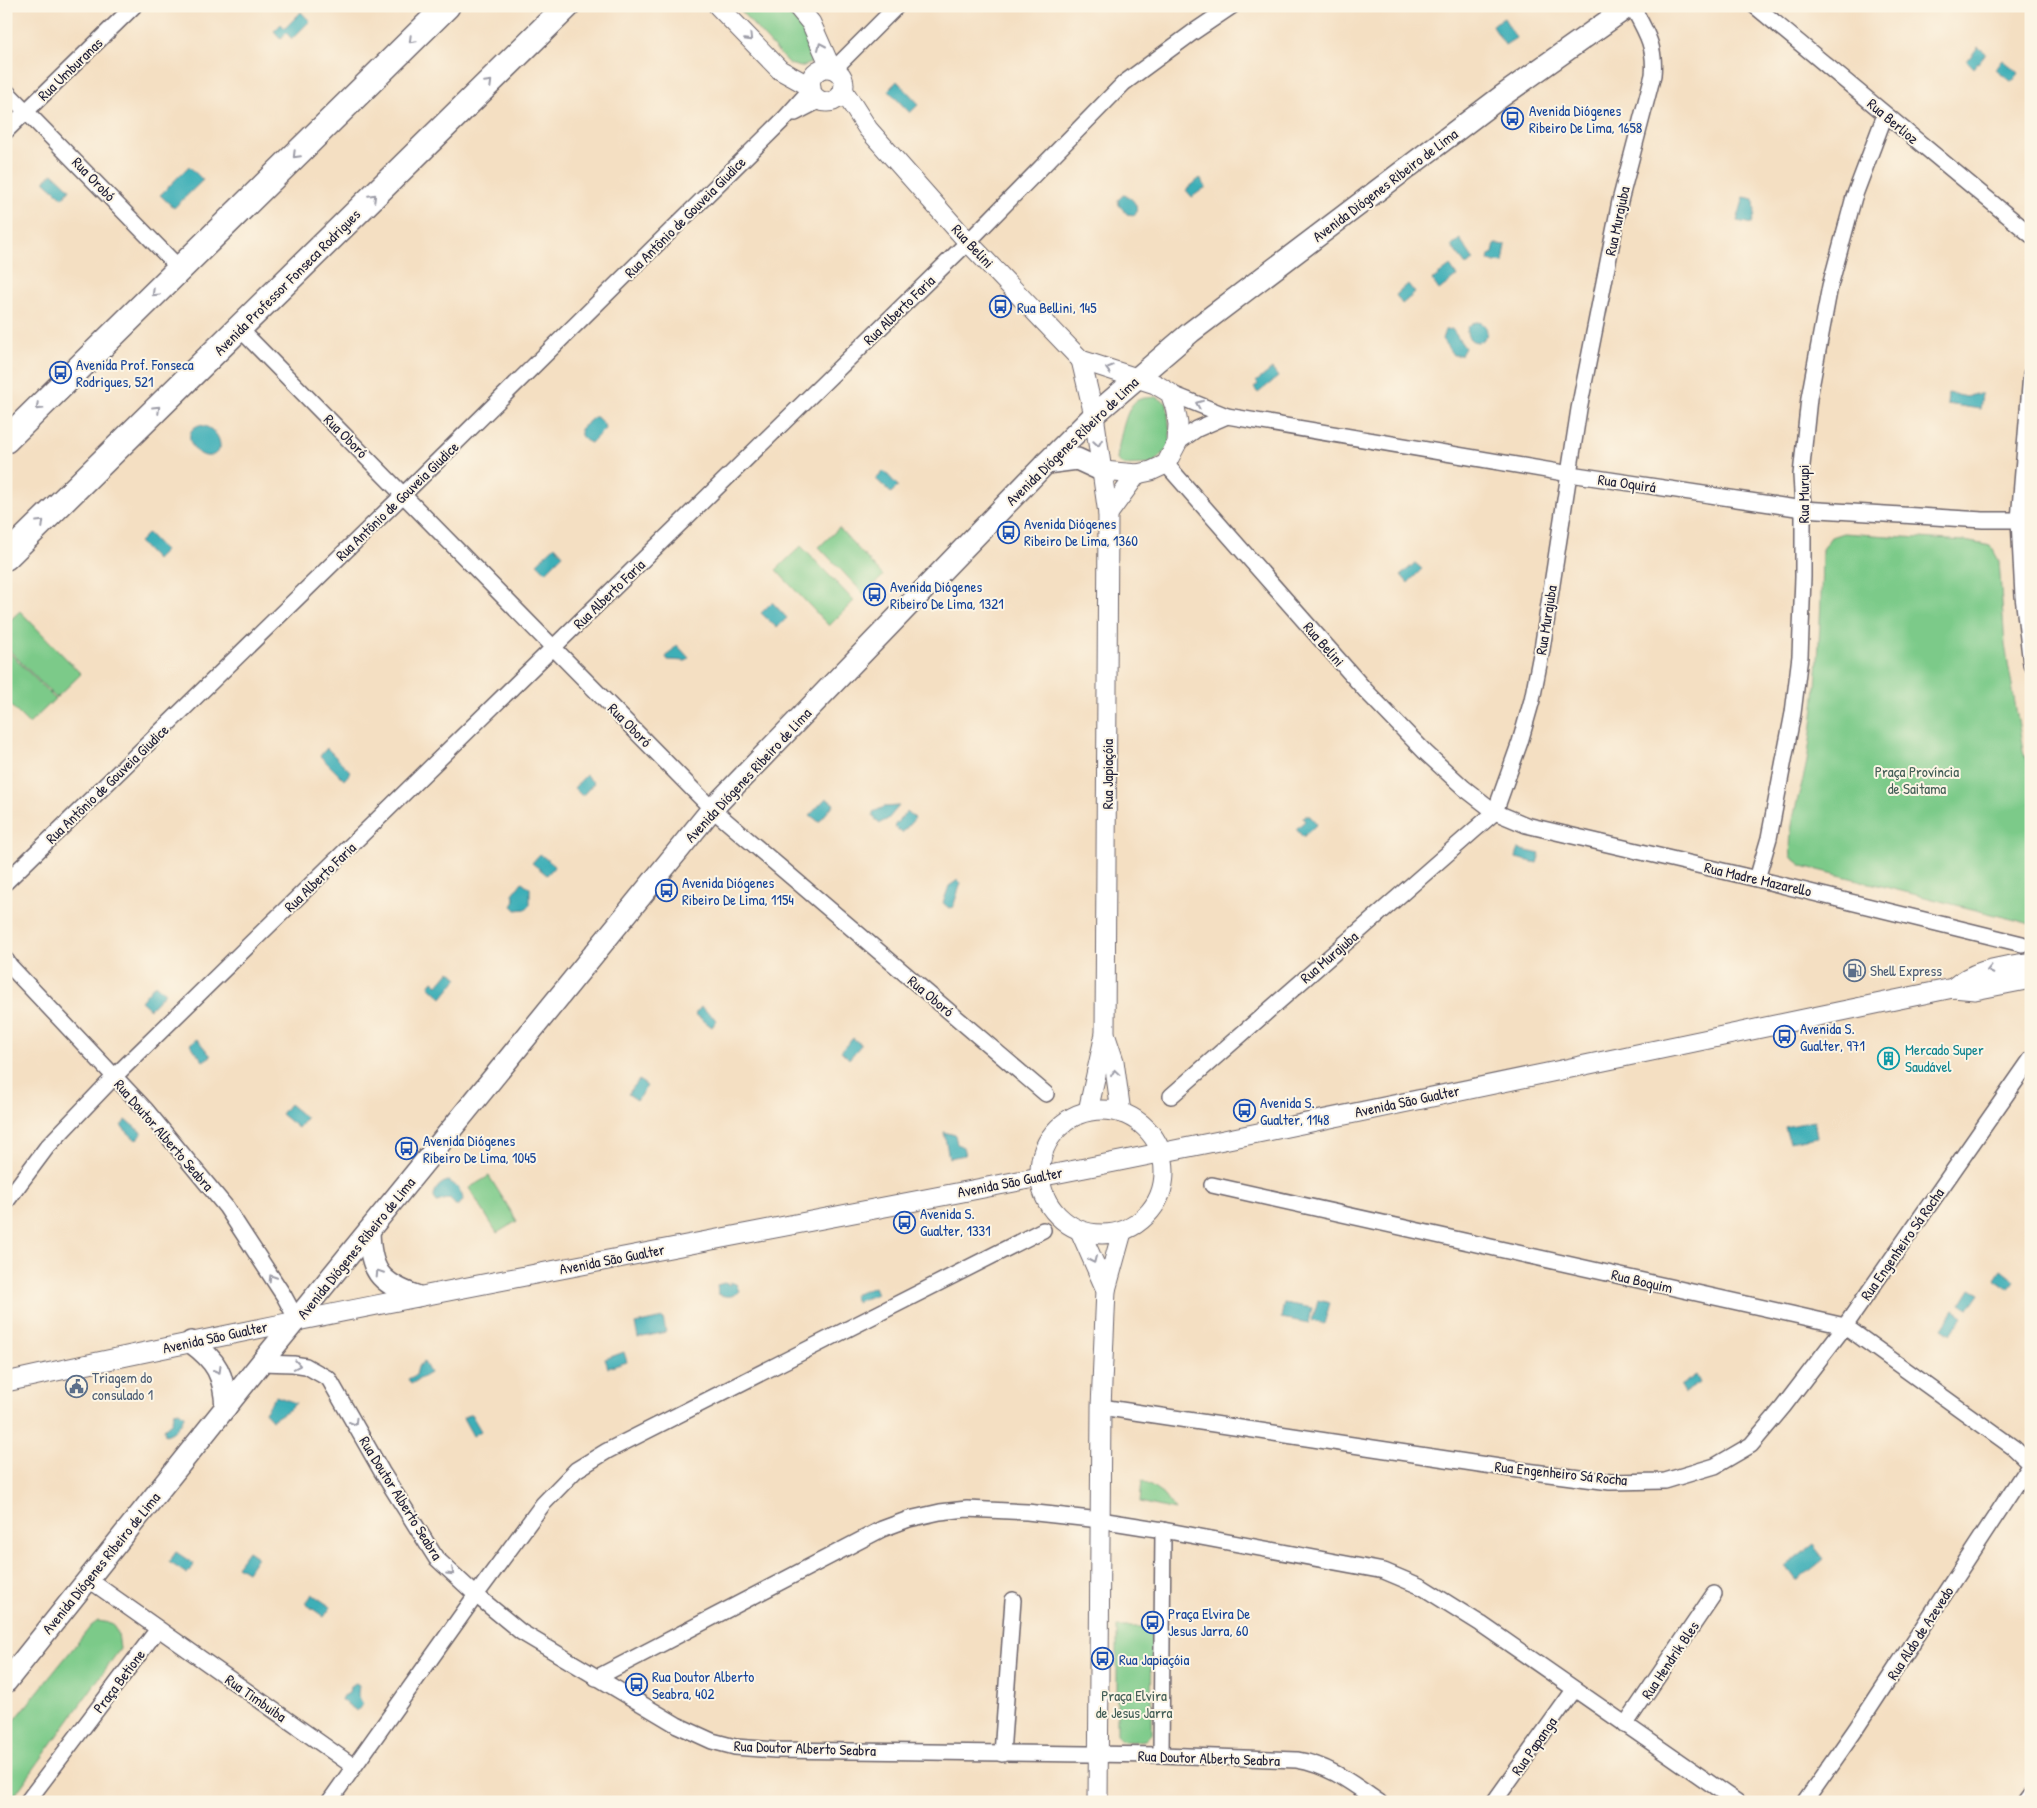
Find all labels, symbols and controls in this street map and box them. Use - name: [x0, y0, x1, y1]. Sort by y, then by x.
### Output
- one-way arrow: [743, 32, 752, 41]
- street label: Rua Umburanas: [33, 33, 107, 105]
- one-way arrow: [409, 35, 418, 44]
- one-way arrow: [816, 42, 827, 51]
- one-way arrow: [483, 80, 492, 89]
- street label: Rua Berlioz: [1863, 93, 1924, 149]
- place label: Avenida Diógenes Ribeiro De Lima, 1658: [1529, 100, 1642, 138]
- bus stop icon: Avenida Diógenes Ribeiro De Lima, 1658: [1501, 107, 1525, 131]
- street label: Avenida Diógenes Ribeiro de Lima: [1308, 123, 1462, 247]
- one-way arrow: [293, 149, 302, 158]
- street label: Rua Orobó: [68, 152, 120, 206]
- street label: Rua Antônio de Gouveia Giudice: [620, 152, 750, 282]
- street label: Rua Murajuba: [1599, 184, 1635, 258]
- one-way arrow: [367, 194, 376, 203]
- street label: Avenida Professor Fonseca Rodrigues: [209, 204, 365, 360]
- street label: Rua Belini: [947, 219, 999, 273]
- street label: Rua Alberto Faria: [858, 270, 940, 350]
- one-way arrow: [152, 287, 161, 296]
- bus stop icon: Rua Bellini, 145: [989, 295, 1013, 319]
- place label: Rua Bellini, 145: [1017, 297, 1097, 318]
- place label: Avenida Prof. Fonseca Rodrigues, 521: [76, 354, 194, 392]
- bus stop icon: Avenida Prof. Fonseca Rodrigues, 521: [48, 361, 72, 385]
- one-way arrow: [1105, 364, 1113, 374]
- street label: Avenida Diógenes Ribeiro de Lima: [1001, 372, 1143, 510]
- one-way arrow: [1195, 400, 1204, 410]
- one-way arrow: [36, 401, 45, 410]
- one-way arrow: [151, 406, 160, 415]
- street label: Rua Oboró: [319, 409, 373, 463]
- street label: Rua Antônio de Gouveia Giudice: [331, 437, 463, 565]
- one-way arrow: [1093, 439, 1103, 448]
- street label: Rua Murupi: [1793, 465, 1814, 523]
- street label: Rua Oquirá: [1597, 469, 1658, 497]
- place label: Avenida Diógenes Ribeiro De Lima, 1360: [1024, 513, 1138, 551]
- one-way arrow: [35, 520, 44, 529]
- bus stop icon: Avenida Diógenes Ribeiro De Lima, 1360: [996, 520, 1020, 544]
- street label: Rua Alberto Faria: [568, 554, 650, 634]
- place label: Avenida Diógenes Ribeiro De Lima, 1321: [890, 576, 1004, 614]
- bus stop icon: Avenida Diógenes Ribeiro De Lima, 1321: [862, 583, 886, 607]
- street label: Rua Murajuba: [1530, 584, 1562, 656]
- street label: Rua Belini: [1299, 617, 1349, 671]
- street label: Rua Oboró: [603, 698, 657, 752]
- street label: Avenida Diógenes Ribeiro de Lima: [680, 703, 816, 847]
- street label: Rua Antônio de Gouveia Giudice: [41, 720, 173, 848]
- street label: Rua Japiaçóia: [1097, 739, 1118, 809]
- park label: Praça Província de Saitama: [1875, 761, 1959, 799]
- street label: Rua Alberto Faria: [279, 837, 361, 917]
- street label: Rua Madre Mazarello: [1702, 856, 1814, 902]
- place label: Avenida Diógenes Ribeiro De Lima, 1154: [682, 872, 794, 910]
- bus stop icon: Avenida Diógenes Ribeiro De Lima, 1154: [654, 879, 678, 903]
- street label: Rua Murajuba: [1296, 926, 1363, 988]
- fuel station icon: Shell Express: [1842, 958, 1866, 982]
- place label: Shell Express: [1870, 960, 1942, 981]
- one-way arrow: [1985, 964, 1994, 975]
- street label: Rua Oboró: [903, 970, 959, 1022]
- place label: Avenida S. Gualter, 971: [1800, 1018, 1865, 1056]
- bus stop icon: Avenida S. Gualter, 971: [1772, 1025, 1796, 1049]
- place label: Mercado Super Saudável: [1905, 1039, 1984, 1077]
- building icon: Mercado Super Saudável: [1877, 1046, 1901, 1070]
- one-way arrow: [1110, 1069, 1121, 1077]
- street label: Rua Doutor Alberto Seabra: [109, 1074, 219, 1196]
- street label: Avenida São Gualter: [1353, 1080, 1462, 1122]
- place label: Avenida S. Gualter, 1148: [1260, 1092, 1329, 1130]
- bus stop icon: Avenida S. Gualter, 1148: [1232, 1099, 1256, 1123]
- place label: Avenida Diógenes Ribeiro De Lima, 1045: [423, 1130, 537, 1168]
- bus stop icon: Avenida Diógenes Ribeiro De Lima, 1045: [395, 1137, 419, 1161]
- street label: Avenida São Gualter: [956, 1161, 1065, 1203]
- street label: Avenida Diógenes Ribeiro de Lima: [292, 1173, 420, 1323]
- street label: Rua Engenheiro Sá Rocha: [1855, 1183, 1949, 1304]
- place label: Avenida S. Gualter, 1331: [920, 1203, 991, 1241]
- bus stop icon: Avenida S. Gualter, 1331: [892, 1210, 916, 1234]
- street label: Avenida São Gualter: [558, 1238, 667, 1280]
- one-way arrow: [1086, 1255, 1097, 1264]
- street label: Rua Boquim: [1609, 1264, 1675, 1298]
- one-way arrow: [376, 1270, 386, 1279]
- one-way arrow: [269, 1275, 279, 1284]
- street label: Avenida São Gualter: [161, 1316, 270, 1358]
- one-way arrow: [293, 1359, 301, 1369]
- one-way arrow: [212, 1364, 222, 1373]
- place label: Triagem do consulado 1: [92, 1367, 153, 1405]
- public building icon: Triagem do consulado 1: [64, 1374, 88, 1398]
- one-way arrow: [347, 1416, 357, 1425]
- street label: Rua Doutor Alberto Seabra: [354, 1432, 448, 1564]
- street label: Rua Engenheiro Sá Rocha: [1494, 1456, 1628, 1490]
- street label: Avenida Diógenes Ribeiro de Lima: [37, 1488, 165, 1638]
- one-way arrow: [446, 1566, 455, 1575]
- street label: Rua Aldo de Azevedo: [1882, 1582, 1958, 1684]
- place label: Praça Elvira De Jesus Jarra, 60: [1168, 1603, 1250, 1641]
- bus stop icon: Praça Elvira De Jesus Jarra, 60: [1140, 1610, 1164, 1634]
- street label: Rua Hendrik Bles: [1636, 1617, 1704, 1703]
- street label: Praça Betione: [88, 1645, 150, 1717]
- bus stop icon: Rua Japiaçóia: [1091, 1647, 1115, 1671]
- place label: Rua Japiaçóia: [1119, 1649, 1189, 1670]
- place label: Rua Doutor Alberto Seabra, 402: [652, 1666, 754, 1704]
- street label: Rua Timbuiba: [221, 1669, 291, 1727]
- bus stop icon: Rua Doutor Alberto Seabra, 402: [624, 1673, 648, 1697]
- park label: Praça Elvira de Jesus Jarra: [1096, 1685, 1172, 1723]
- street label: Rua Papanga: [1506, 1712, 1562, 1779]
- street label: Rua Doutor Alberto Seabra: [734, 1735, 877, 1761]
- street label: Rua Doutor Alberto Seabra: [1138, 1745, 1281, 1771]

